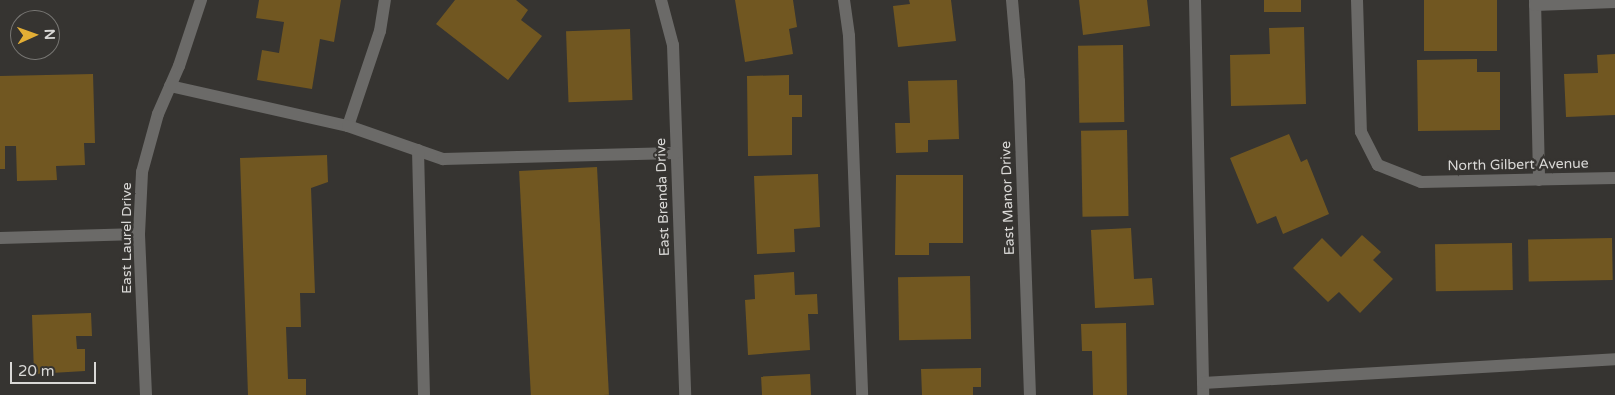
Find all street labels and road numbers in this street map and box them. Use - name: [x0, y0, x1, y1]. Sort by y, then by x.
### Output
- street label: East Brenda Drive: [653, 138, 673, 256]
- street label: East Manor Drive: [998, 141, 1018, 255]
- street label: North Gilbert Avenue: [1447, 155, 1589, 175]
- street label: East Laurel Drive: [119, 182, 135, 294]

